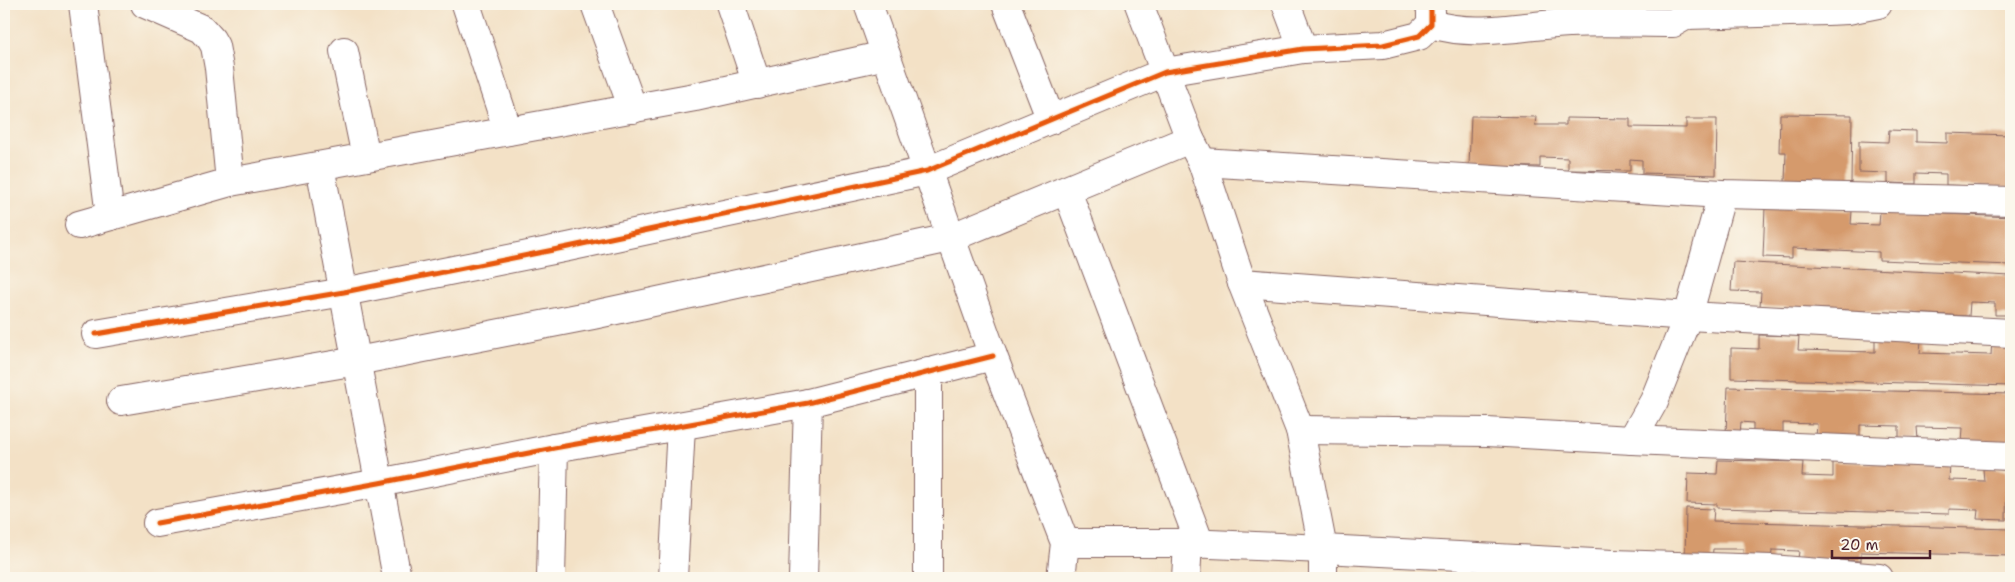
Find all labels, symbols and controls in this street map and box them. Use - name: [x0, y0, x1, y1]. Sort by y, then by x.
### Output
- scale bar: [1832, 527, 1930, 559]
- text: 20 m: [1840, 535, 1879, 555]

